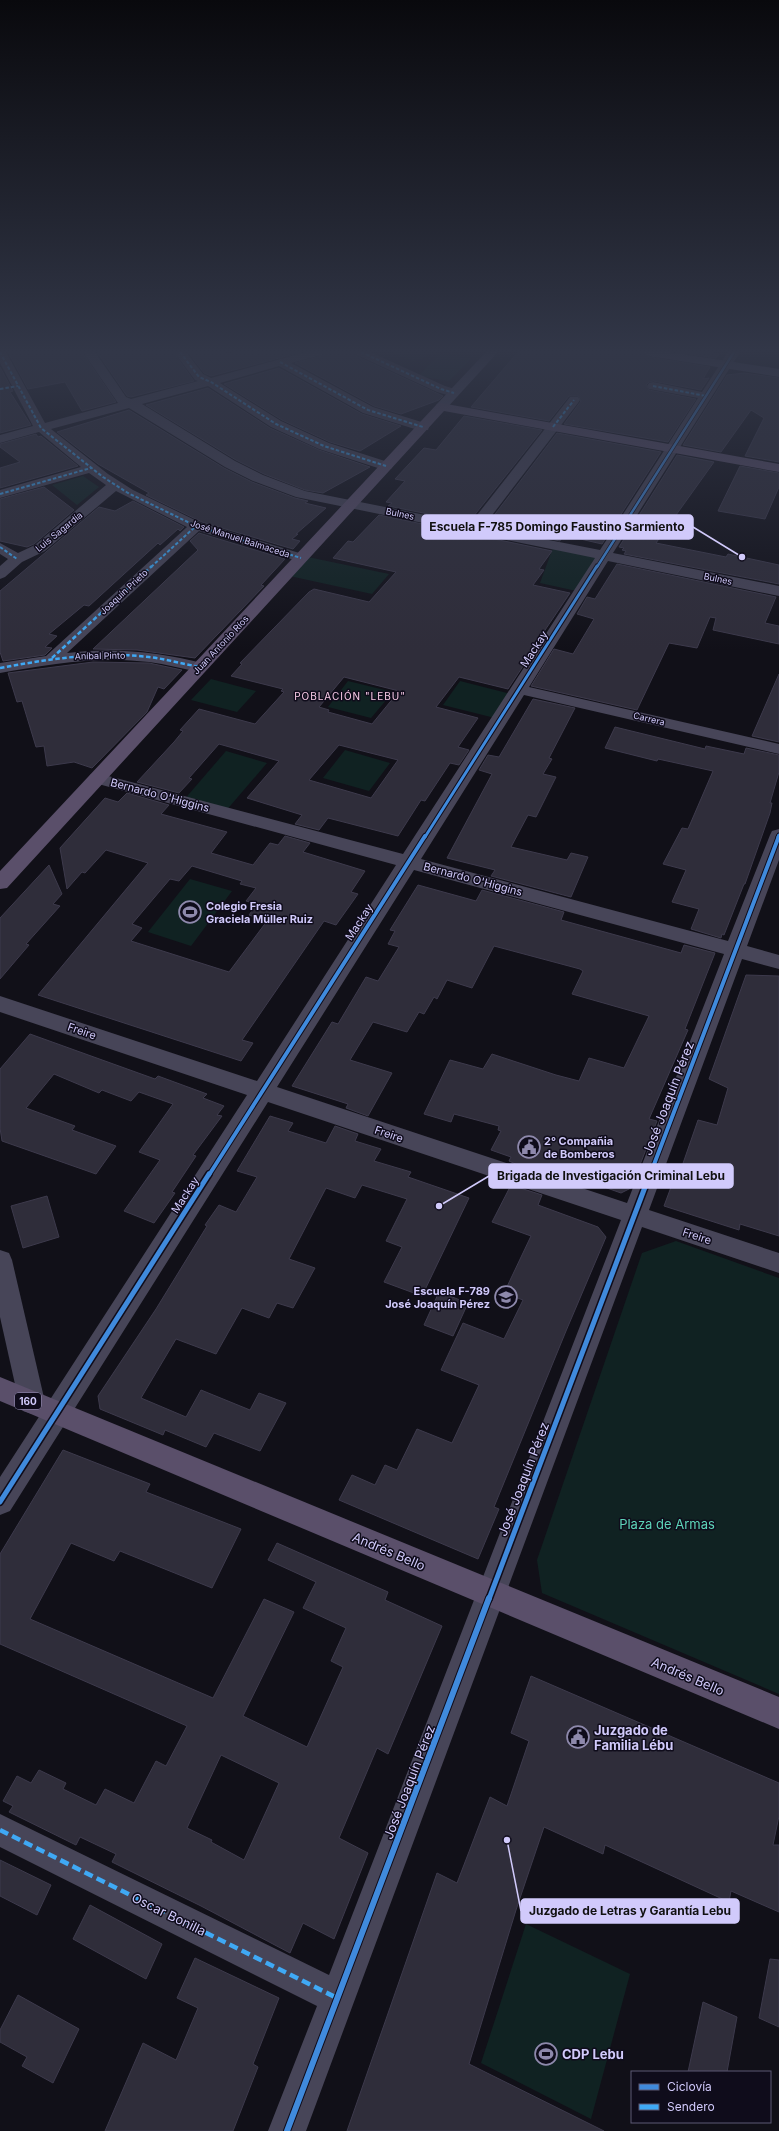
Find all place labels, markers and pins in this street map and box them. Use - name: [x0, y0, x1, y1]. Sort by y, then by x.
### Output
- callout: Escuela F-785 Domingo Faustino Sarmiento: [422, 515, 693, 539]
- sports icon: Colegio Fresia Graciela Müller Ruiz: [177, 899, 203, 925]
- place label: Colegio Fresia Graciela Müller Ruiz: [206, 899, 313, 926]
- public building icon: 2° Compañia de Bomberos: [516, 1134, 542, 1160]
- place label: 2° Compañia de Bomberos: [544, 1134, 615, 1161]
- callout: Brigada de Investigación Criminal Lebu: [489, 1164, 733, 1188]
- place label: Escuela F-789 José Joaquín Pérez: [385, 1284, 490, 1311]
- school or university icon: Escuela F-789 José Joaquín Pérez: [493, 1284, 519, 1310]
- place label: Juzgado de Familia Lébu: [594, 1722, 673, 1753]
- public building icon: Juzgado de Familia Lébu: [565, 1724, 591, 1750]
- callout: Juzgado de Letras y Garantía Lebu: [521, 1899, 739, 1923]
- sports icon: CDP Lebu: [533, 2041, 559, 2067]
- place label: CDP Lebu: [562, 2046, 624, 2062]

